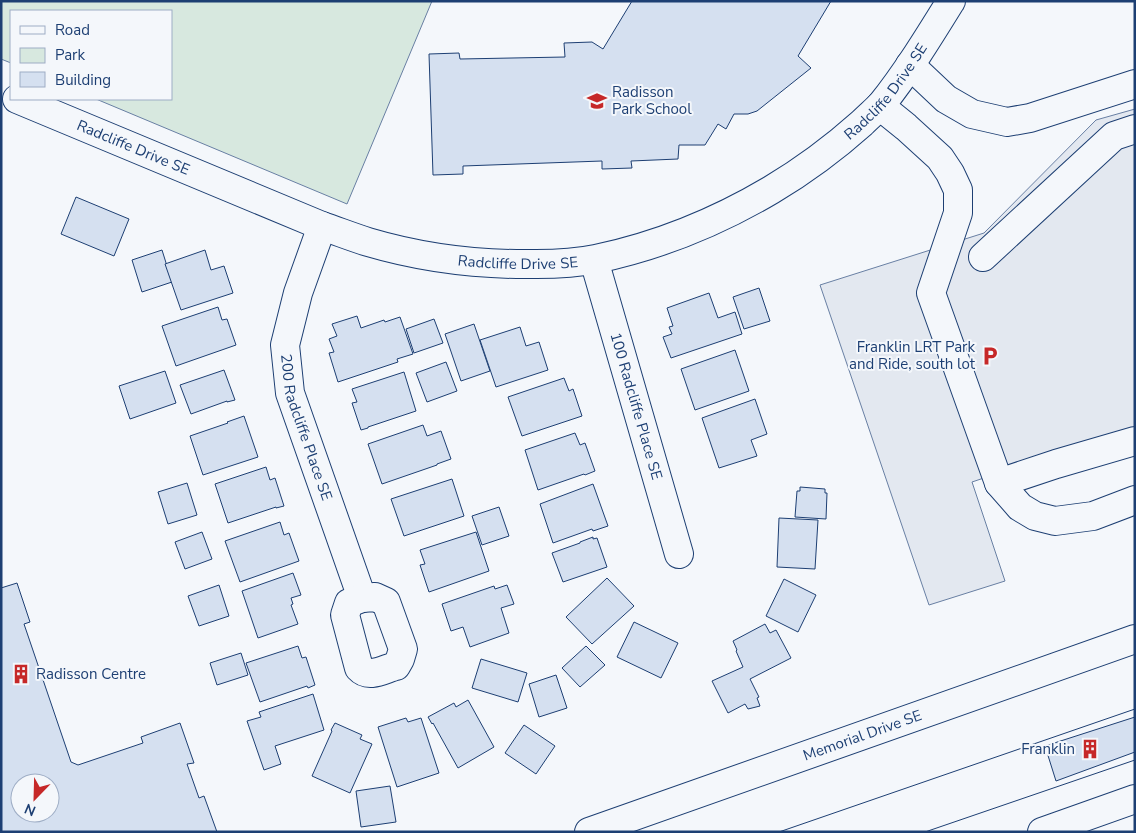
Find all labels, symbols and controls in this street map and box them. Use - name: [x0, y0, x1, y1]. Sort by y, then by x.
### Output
- legend: [10, 10, 172, 100]
- text: Road: [55, 20, 90, 40]
- street label: Radcliffe Drive SE: [840, 40, 932, 144]
- text: Park: [55, 45, 85, 65]
- text: Building: [55, 70, 111, 90]
- place label: Radisson Park School: [612, 82, 692, 119]
- school or university icon: Radisson Park School: [586, 90, 608, 112]
- street label: Radcliffe Drive SE: [74, 115, 193, 180]
- street label: Radcliffe Drive SE: [457, 250, 579, 274]
- street label: 100 Radcliffe Place SE: [605, 330, 667, 482]
- place label: Franklin LRT Park and Ride, south lot: [849, 337, 976, 374]
- parking icon: Franklin LRT Park and Ride, south lot: [979, 345, 1001, 367]
- street label: 200 Radcliffe Place SE: [276, 353, 337, 503]
- building icon: Radisson Centre: [10, 663, 32, 685]
- place label: Radisson Centre: [36, 664, 146, 684]
- street label: Memorial Drive SE: [800, 705, 924, 766]
- building icon: Franklin: [1079, 738, 1101, 760]
- place label: Franklin: [1021, 739, 1075, 759]
- north arrow: [10, 773, 60, 823]
- text: N: [22, 799, 39, 820]

